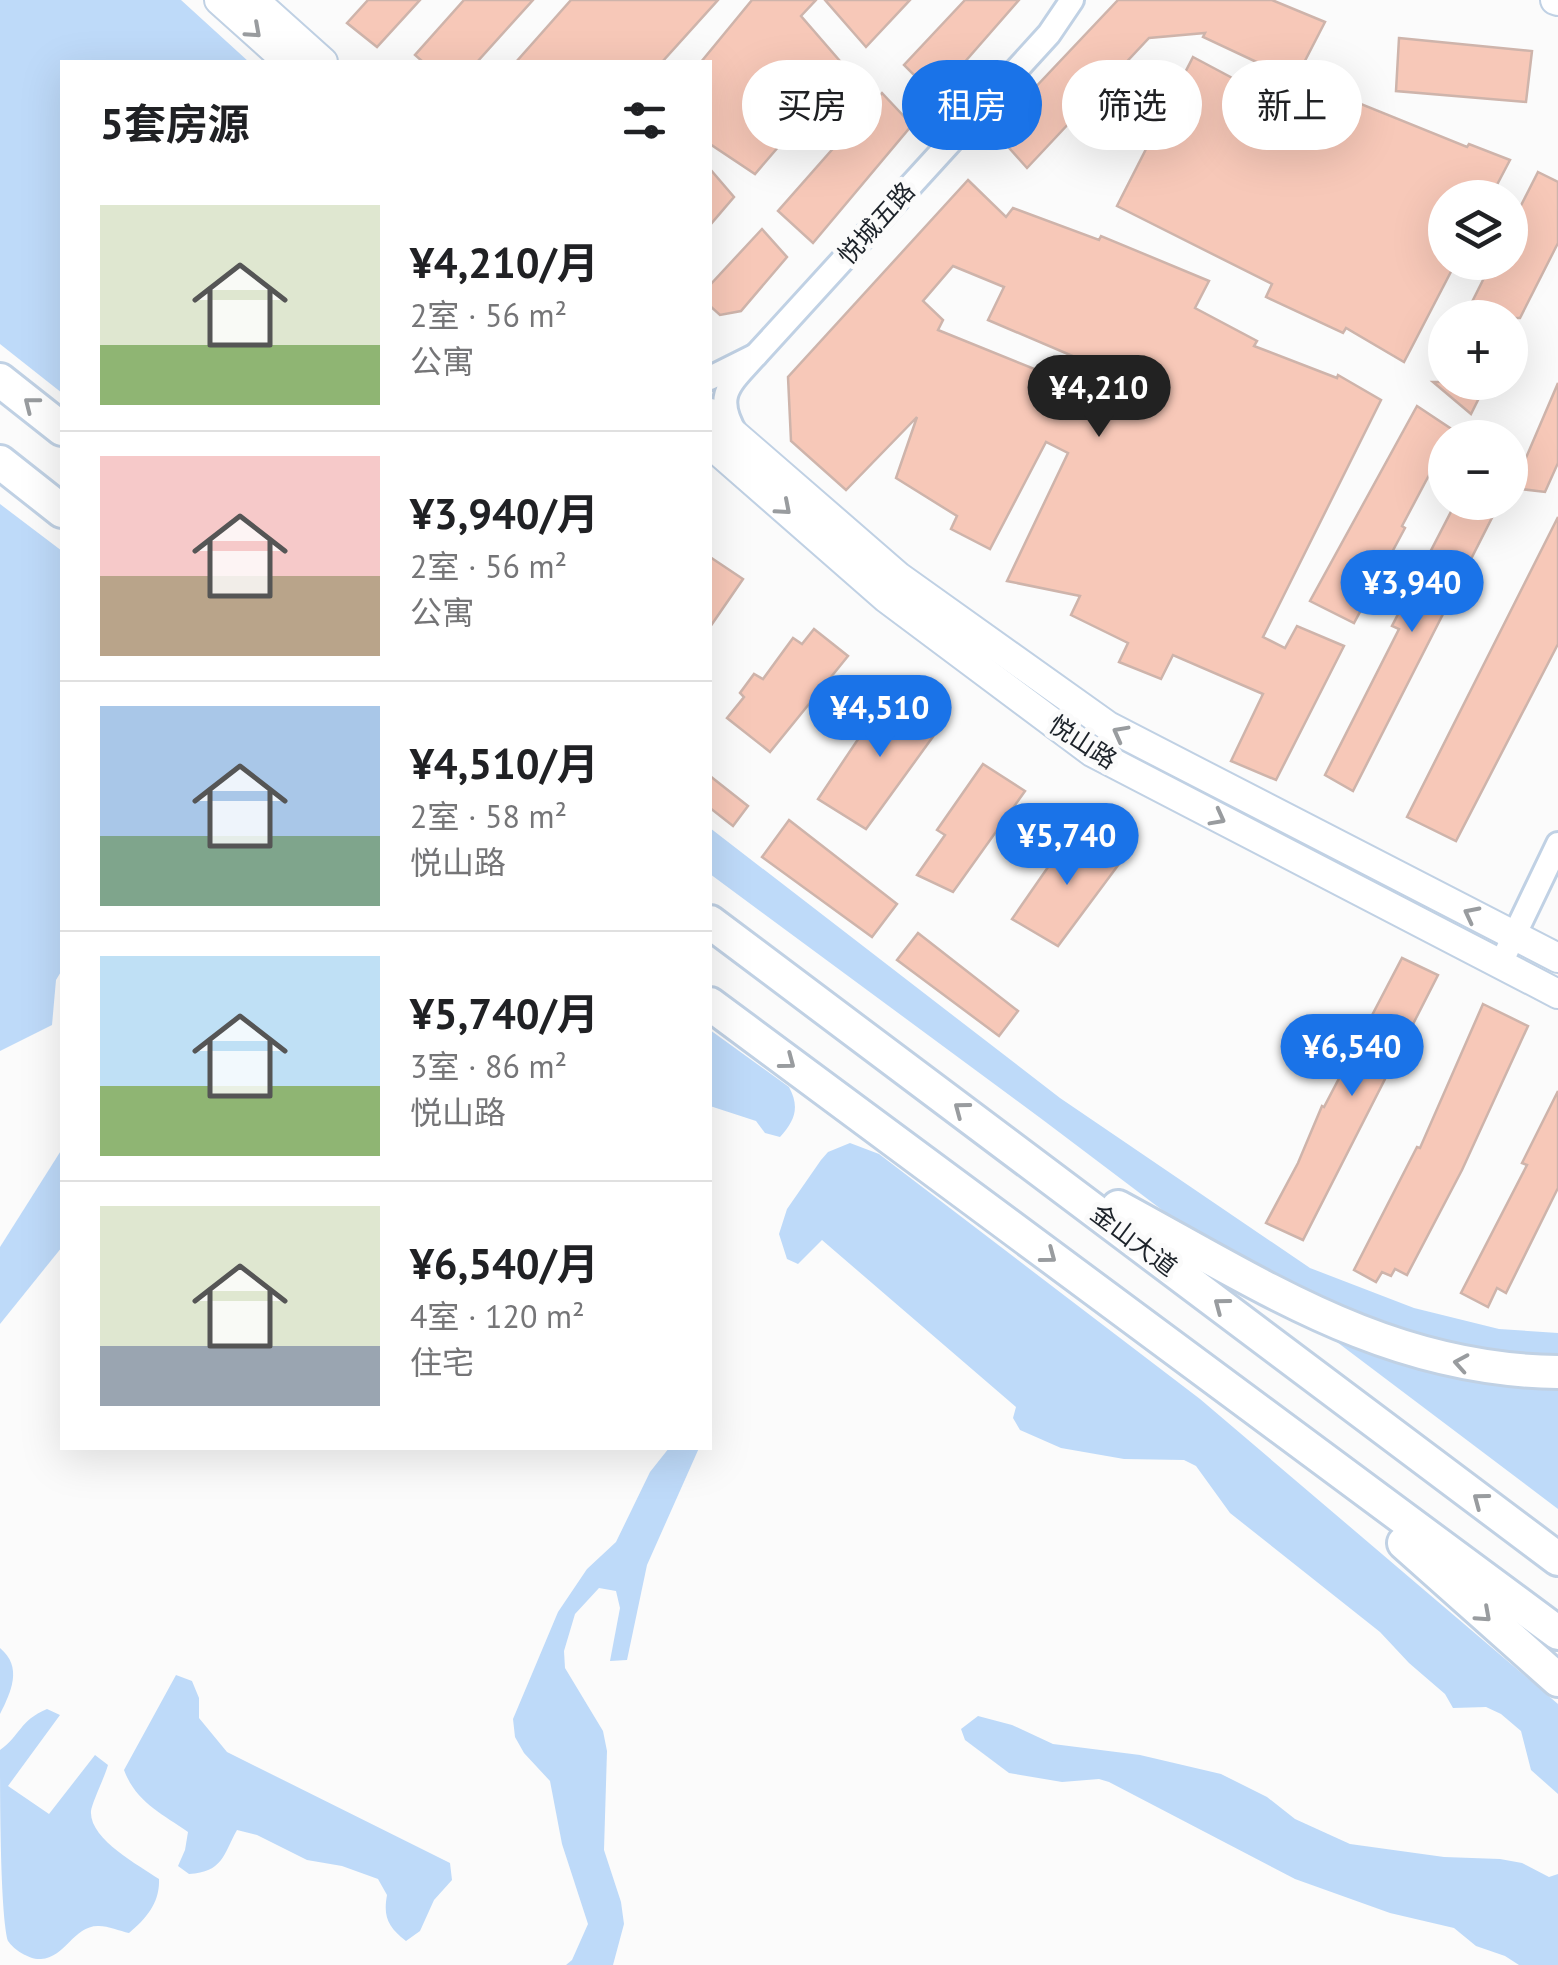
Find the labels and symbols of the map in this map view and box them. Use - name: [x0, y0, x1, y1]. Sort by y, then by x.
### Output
- one-way arrow: [242, 19, 261, 37]
- street label: 悦城五路: [831, 175, 921, 271]
- pin: ¥4,210: [1018, 355, 1180, 440]
- one-way arrow: [24, 399, 42, 416]
- one-way arrow: [772, 497, 790, 515]
- pin: ¥3,940: [1331, 550, 1493, 635]
- pin: ¥4,510: [799, 675, 961, 760]
- street label: 悦山路: [1043, 708, 1123, 776]
- one-way arrow: [1113, 725, 1131, 745]
- pin: ¥5,740: [986, 803, 1148, 888]
- one-way arrow: [1207, 806, 1225, 825]
- one-way arrow: [1463, 907, 1481, 926]
- pin: ¥6,540: [1271, 1014, 1433, 1099]
- one-way arrow: [777, 1051, 795, 1068]
- one-way arrow: [954, 1104, 972, 1121]
- street label: 金山大道: [1084, 1197, 1184, 1283]
- one-way arrow: [1038, 1245, 1056, 1262]
- one-way arrow: [1214, 1299, 1232, 1316]
- one-way arrow: [1453, 1353, 1469, 1374]
- one-way arrow: [1473, 1495, 1491, 1512]
- one-way arrow: [1472, 1603, 1491, 1621]

